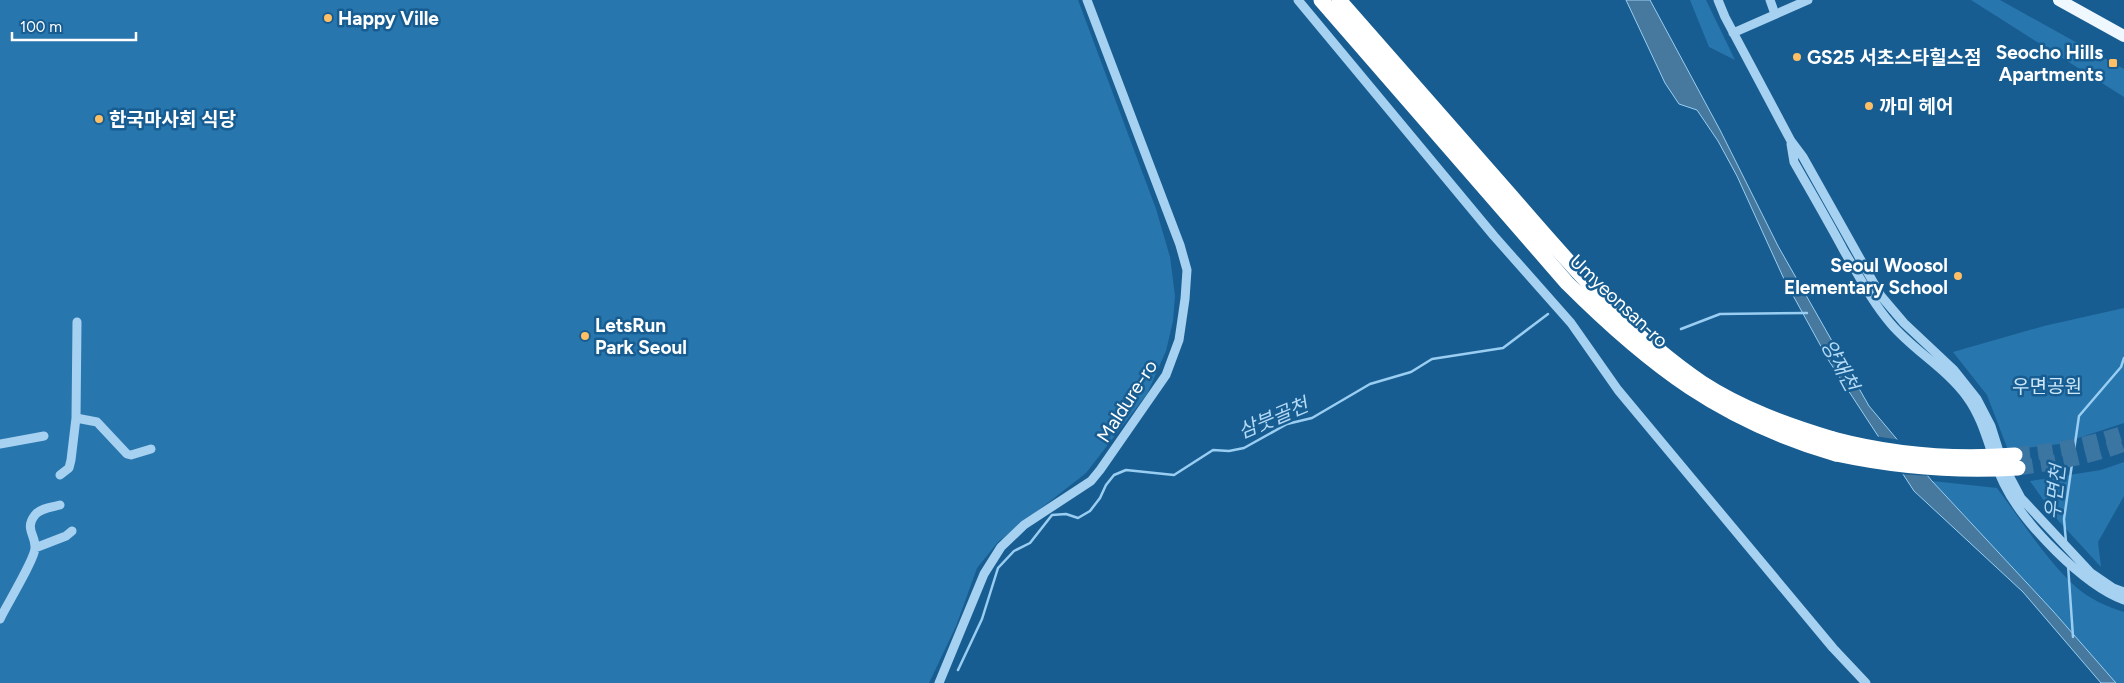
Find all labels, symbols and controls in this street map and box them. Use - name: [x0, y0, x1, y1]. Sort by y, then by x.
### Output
- place label: Happy Ville: [338, 7, 439, 30]
- scale bar: [12, 10, 136, 42]
- marker: Happy Ville: [322, 12, 334, 24]
- text: 100 m: [20, 18, 62, 36]
- place label: Seocho Hills Apartments: [1996, 41, 2103, 86]
- place label: GS25 서초스타힐스점: [1807, 46, 1982, 69]
- marker: GS25 서초스타힐스점: [1791, 51, 1803, 63]
- marker: Seocho Hills Apartments: [2107, 57, 2119, 69]
- place label: 까미 헤어: [1879, 95, 1953, 118]
- marker: 까미 헤어: [1863, 100, 1875, 112]
- place label: 한국마사회 식당: [109, 108, 236, 131]
- marker: 한국마사회 식당: [93, 113, 105, 125]
- street label: Umyeonsan-ro: [1565, 250, 1673, 352]
- place label: Seoul Woosol Elementary School: [1784, 254, 1948, 299]
- marker: Seoul Woosol Elementary School: [1952, 270, 1964, 282]
- place label: LetsRun Park Seoul: [595, 314, 687, 359]
- marker: LetsRun Park Seoul: [579, 330, 591, 342]
- water label: 양재천: [1816, 335, 1865, 397]
- street label: Maldure-ro: [1092, 355, 1162, 447]
- park label: 우면공원: [2012, 375, 2082, 398]
- water label: 삼붓골천: [1234, 392, 1314, 443]
- water label: 우면천: [2040, 461, 2070, 521]

